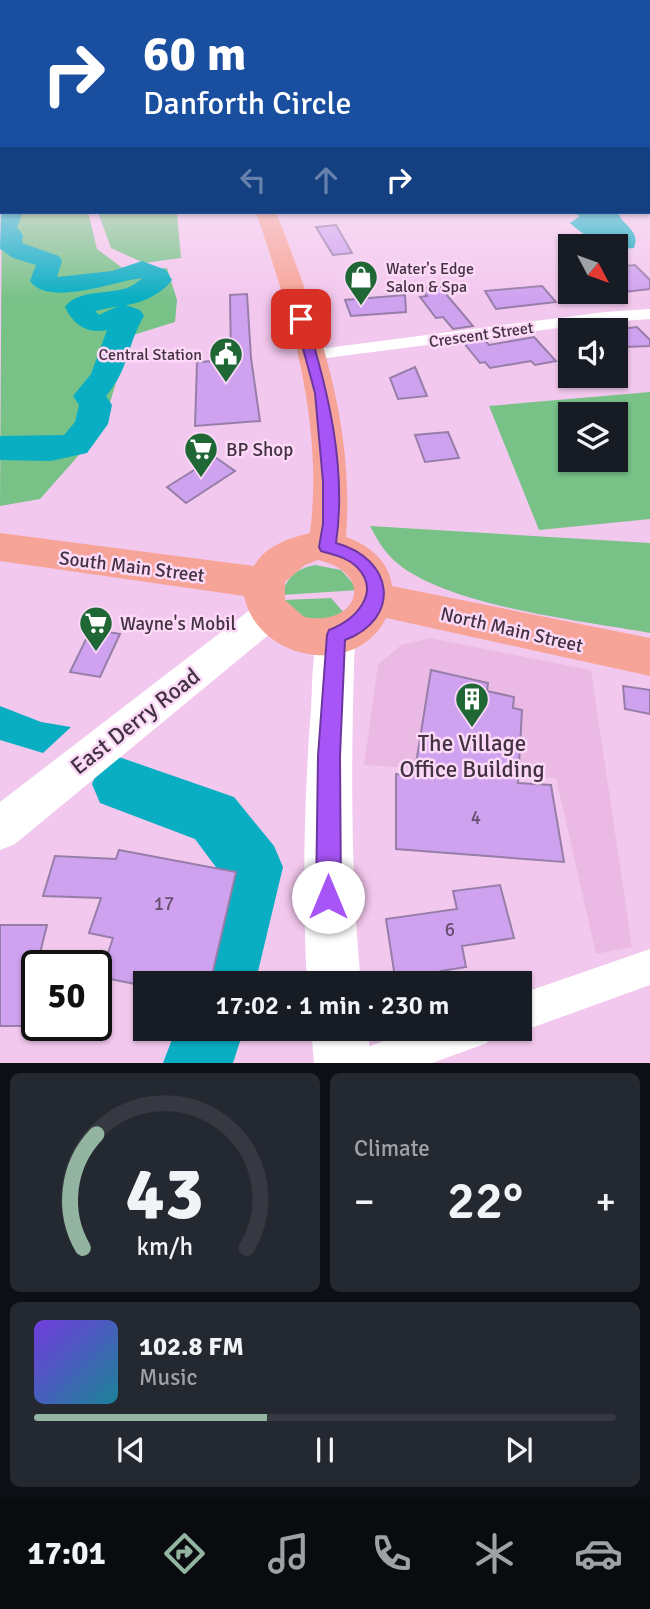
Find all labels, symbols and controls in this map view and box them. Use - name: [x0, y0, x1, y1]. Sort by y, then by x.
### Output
- text: 60 m: [143, 24, 246, 84]
- icon: right: [28, 28, 119, 119]
- text: Danforth Circle: [143, 84, 352, 123]
- icon: left: [234, 161, 272, 199]
- icon: ahead: [307, 161, 345, 199]
- icon: right: [380, 161, 418, 199]
- north arrow: [558, 234, 628, 304]
- map controls: [558, 234, 628, 472]
- shop icon: Water's Edge Salon & Spa: [342, 258, 380, 307]
- place label: Water's Edge Salon & Spa: [386, 259, 474, 297]
- pin: [271, 289, 331, 349]
- icon: arrive: [282, 300, 320, 338]
- street label: Crescent Street: [428, 318, 535, 352]
- button: sound: [558, 318, 628, 388]
- public building icon: Central Station: [207, 335, 245, 384]
- place label: Central Station: [98, 345, 202, 365]
- button: layers: [558, 402, 628, 472]
- supermarket icon: BP Shop: [182, 430, 220, 479]
- place label: BP Shop: [226, 438, 293, 462]
- street label: South Main Street: [58, 546, 206, 588]
- street label: North Main Street: [438, 602, 586, 658]
- supermarket icon: Wayne's Mobil: [77, 604, 115, 653]
- place label: Wayne's Mobil: [120, 612, 236, 636]
- street label: East Derry Road: [65, 662, 206, 781]
- building icon: The Village Office Building: [453, 680, 491, 729]
- place label: The Village Office Building: [399, 729, 545, 784]
- house number: 4: [471, 806, 481, 830]
- position arrow: [291, 860, 365, 934]
- house number: 17: [154, 892, 174, 916]
- house number: 6: [445, 918, 455, 942]
- speed limit sign: 50: [21, 950, 112, 1041]
- text: 17:02 · 1 min · 230 m: [216, 990, 449, 1022]
- text: Climate: [354, 1134, 430, 1163]
- text: 43: [126, 1151, 204, 1240]
- text: 22°: [447, 1169, 523, 1233]
- text: −: [354, 1178, 375, 1225]
- text: +: [595, 1178, 616, 1225]
- text: km/h: [137, 1231, 193, 1262]
- text: 102.8 FM: [139, 1331, 244, 1363]
- text: Music: [139, 1363, 197, 1392]
- icon: previous: [112, 1431, 150, 1469]
- icon: pause: [306, 1431, 344, 1469]
- icon: next: [500, 1431, 538, 1469]
- icon: directions: [160, 1529, 209, 1578]
- icon: music: [264, 1529, 313, 1578]
- icon: phone: [367, 1529, 416, 1578]
- icon: climate: [470, 1529, 519, 1578]
- icon: car: [574, 1529, 623, 1578]
- text: 17:01: [27, 1534, 106, 1573]

